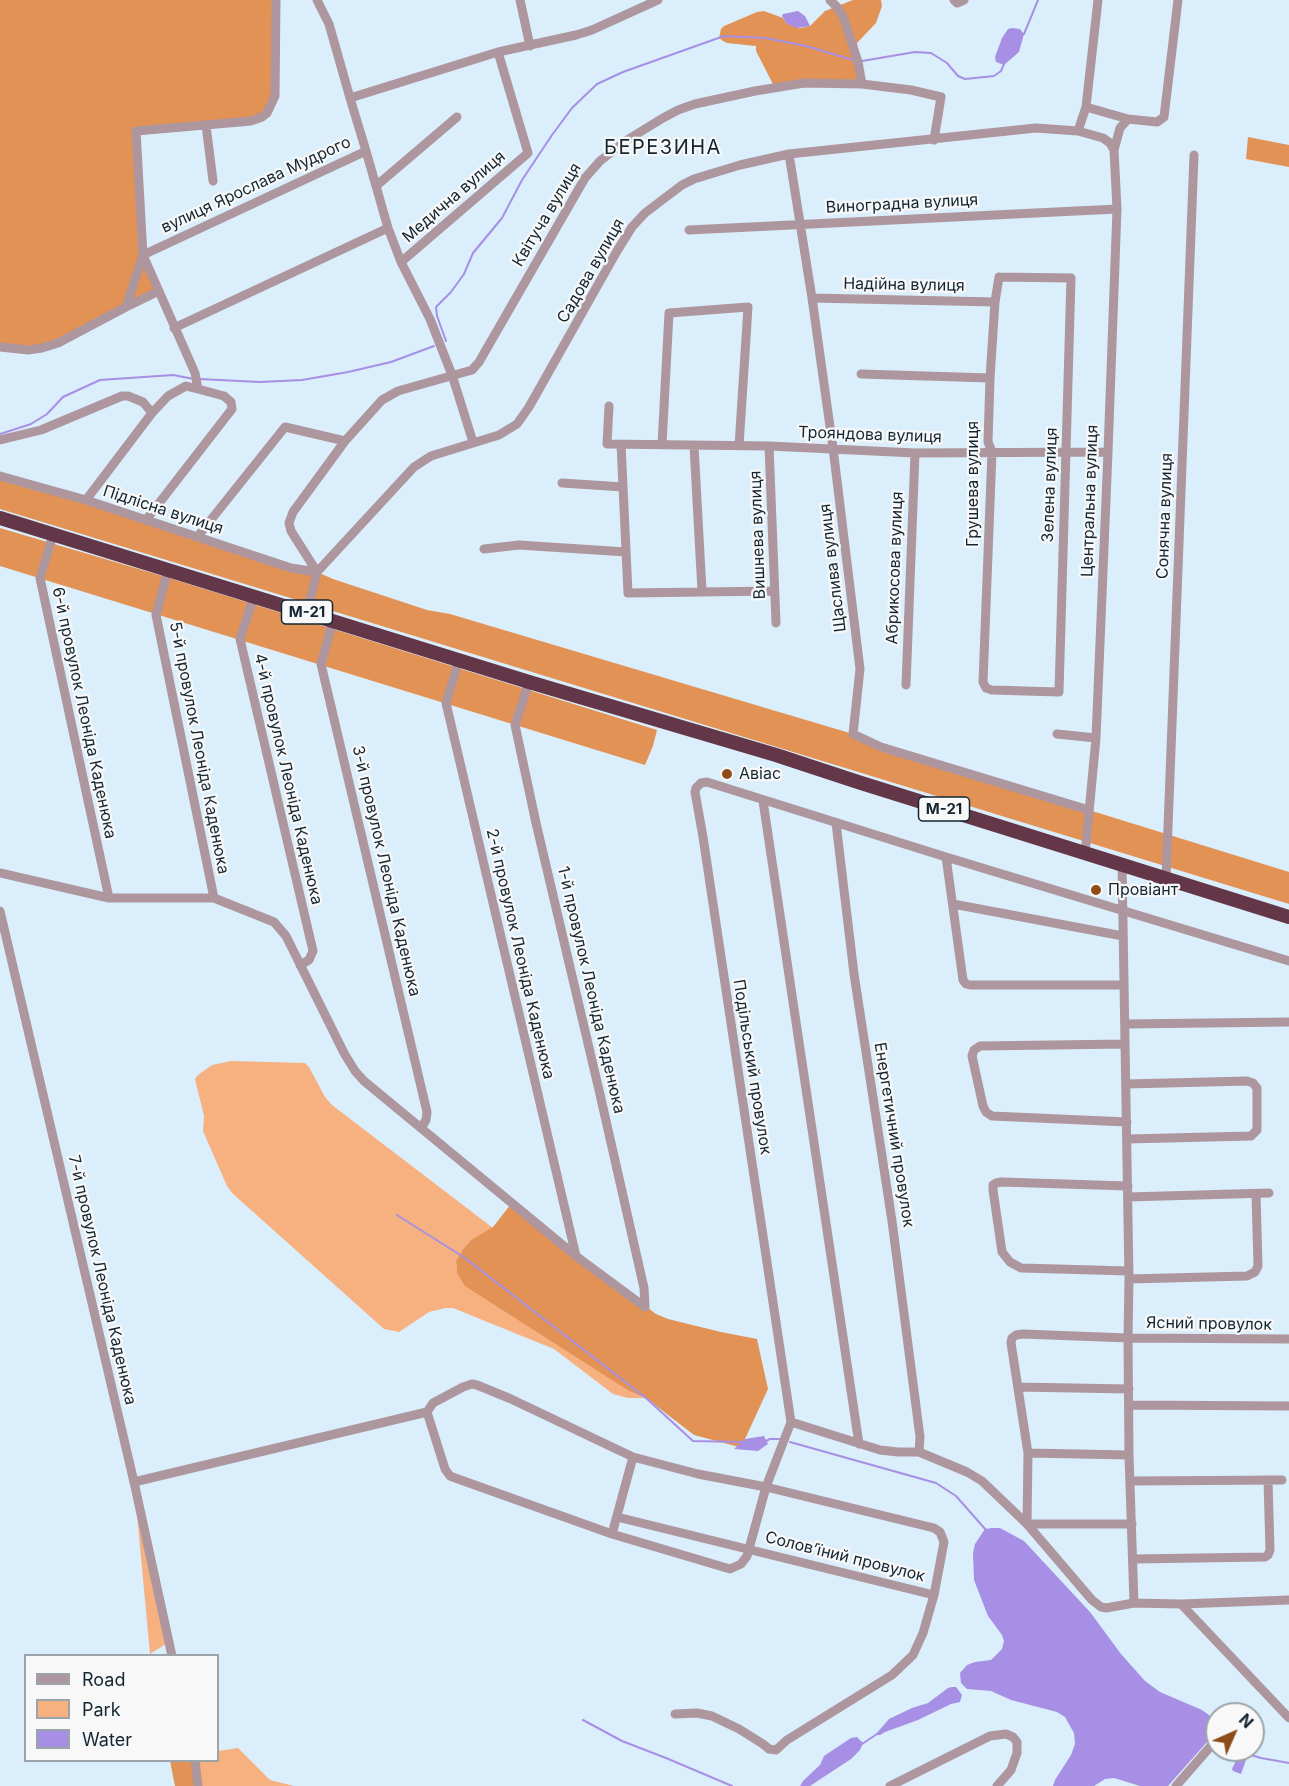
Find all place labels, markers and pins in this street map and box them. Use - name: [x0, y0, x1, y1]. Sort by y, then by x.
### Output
- place label: Авіас: [739, 764, 781, 784]
- marker: Авіас: [720, 767, 734, 781]
- place label: Провіант: [1108, 880, 1178, 900]
- marker: Провіант: [1089, 883, 1103, 897]

